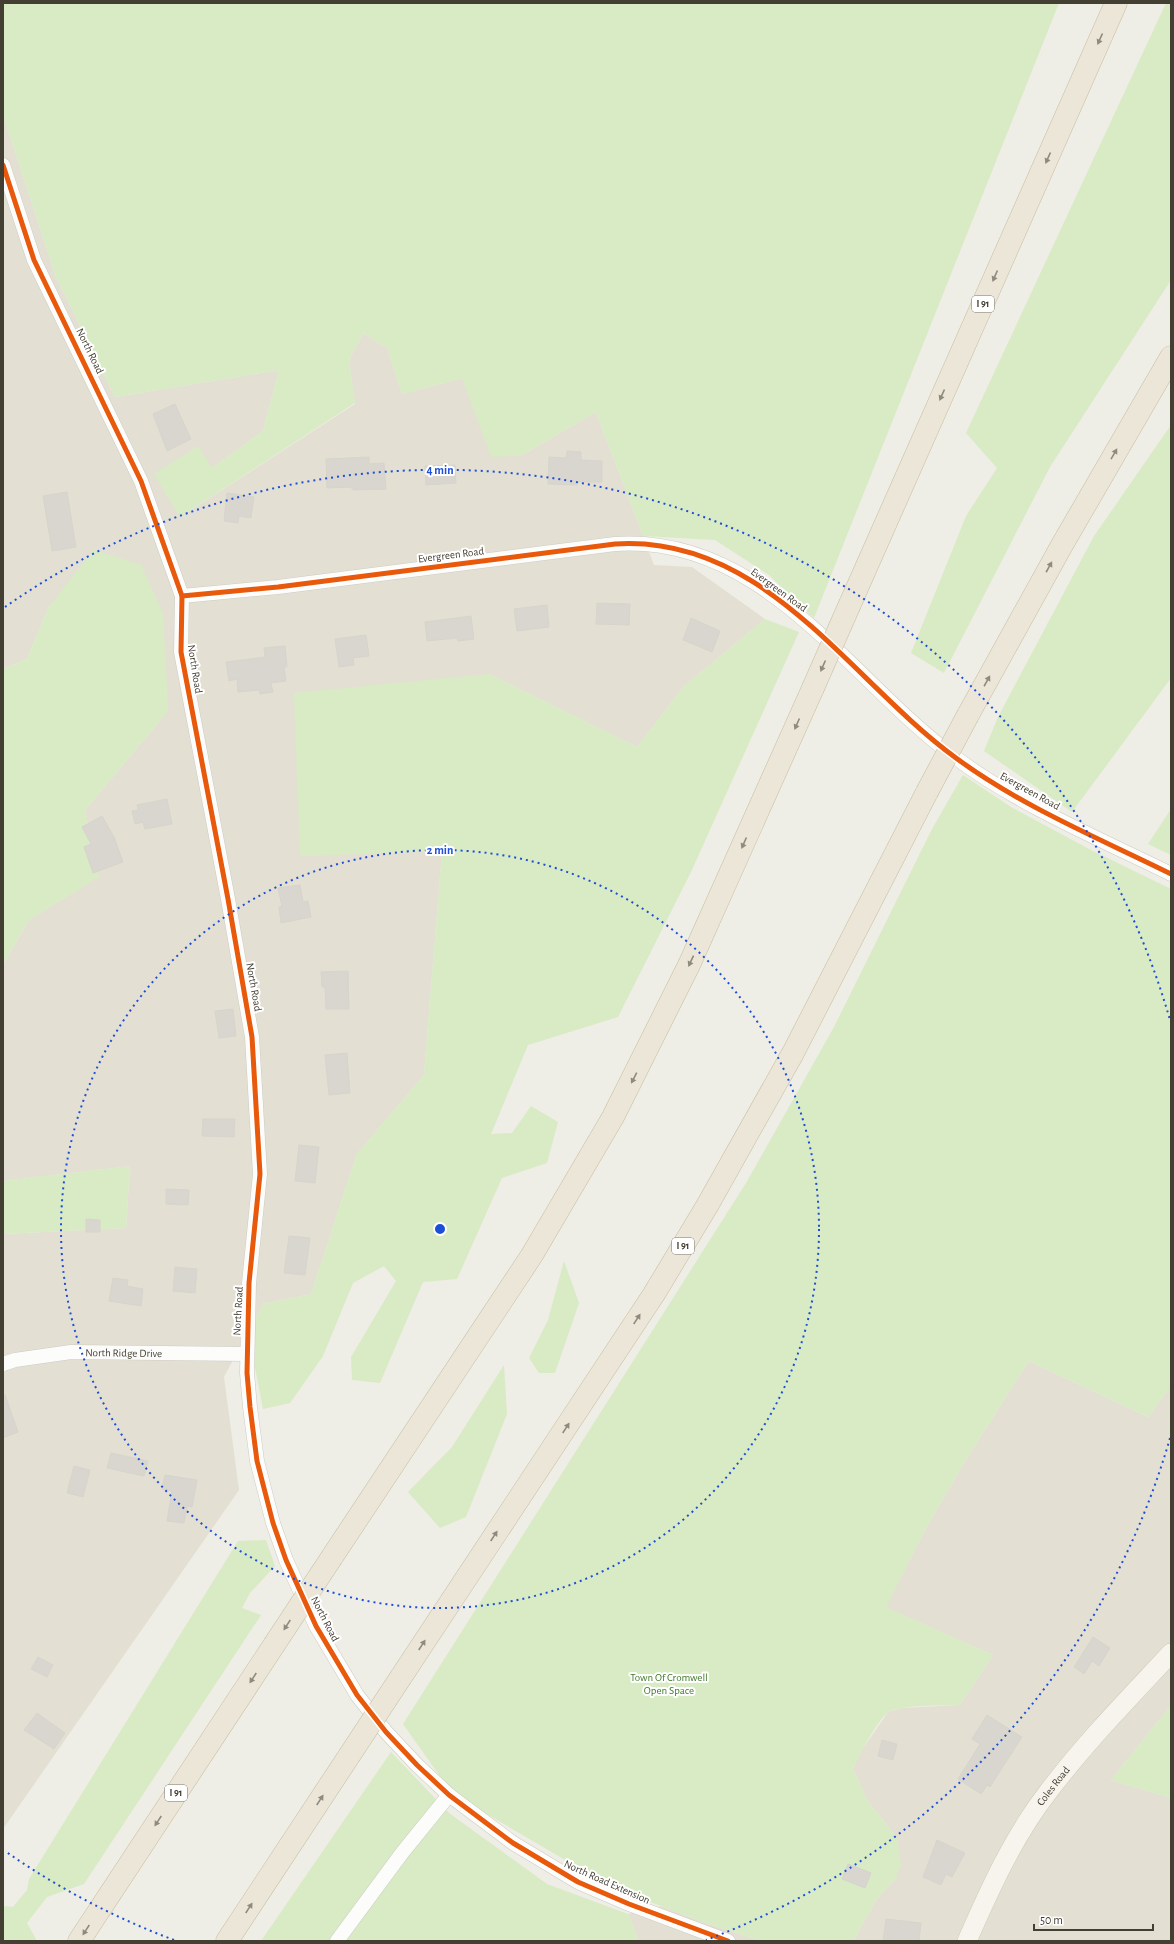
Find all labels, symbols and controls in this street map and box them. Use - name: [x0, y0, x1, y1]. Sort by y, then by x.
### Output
- one-way arrow: [1097, 33, 1103, 45]
- one-way arrow: [1045, 152, 1051, 163]
- one-way arrow: [992, 271, 998, 282]
- road number: I 91: [972, 296, 994, 312]
- street label: North Road: [74, 327, 106, 376]
- one-way arrow: [939, 390, 945, 402]
- one-way arrow: [1110, 448, 1117, 460]
- text: 4 min: [426, 464, 454, 476]
- street label: Evergreen Road: [417, 545, 485, 565]
- one-way arrow: [1046, 561, 1053, 573]
- street label: Evergreen Road: [749, 566, 809, 614]
- street label: North Road: [186, 644, 204, 694]
- one-way arrow: [820, 660, 826, 671]
- one-way arrow: [983, 675, 990, 687]
- one-way arrow: [794, 718, 800, 730]
- street label: Evergreen Road: [998, 770, 1062, 812]
- one-way arrow: [741, 837, 747, 848]
- text: 2 min: [427, 844, 453, 856]
- one-way arrow: [688, 956, 694, 967]
- street label: North Road: [244, 962, 264, 1012]
- one-way arrow: [630, 1072, 637, 1084]
- centre of rings: [433, 1222, 447, 1236]
- road number: I 91: [672, 1238, 694, 1254]
- street label: North Road: [231, 1286, 245, 1336]
- one-way arrow: [633, 1314, 641, 1324]
- street label: North Ridge Drive: [85, 1347, 162, 1359]
- one-way arrow: [562, 1422, 569, 1434]
- one-way arrow: [490, 1531, 498, 1541]
- street label: North Road: [309, 1595, 341, 1644]
- one-way arrow: [284, 1619, 291, 1630]
- one-way arrow: [419, 1639, 426, 1651]
- one-way arrow: [249, 1672, 256, 1683]
- park label: Town Of Cromwell Open Space: [630, 1672, 708, 1696]
- street label: Coles Road: [1034, 1764, 1072, 1807]
- road number: I 91: [165, 1785, 187, 1801]
- one-way arrow: [316, 1795, 324, 1805]
- one-way arrow: [154, 1816, 162, 1826]
- street label: North Road Extension: [562, 1858, 652, 1906]
- one-way arrow: [245, 1903, 252, 1914]
- scale bar: [1034, 1906, 1153, 1932]
- text: 50 m: [1040, 1914, 1063, 1926]
- one-way arrow: [82, 1925, 90, 1935]

